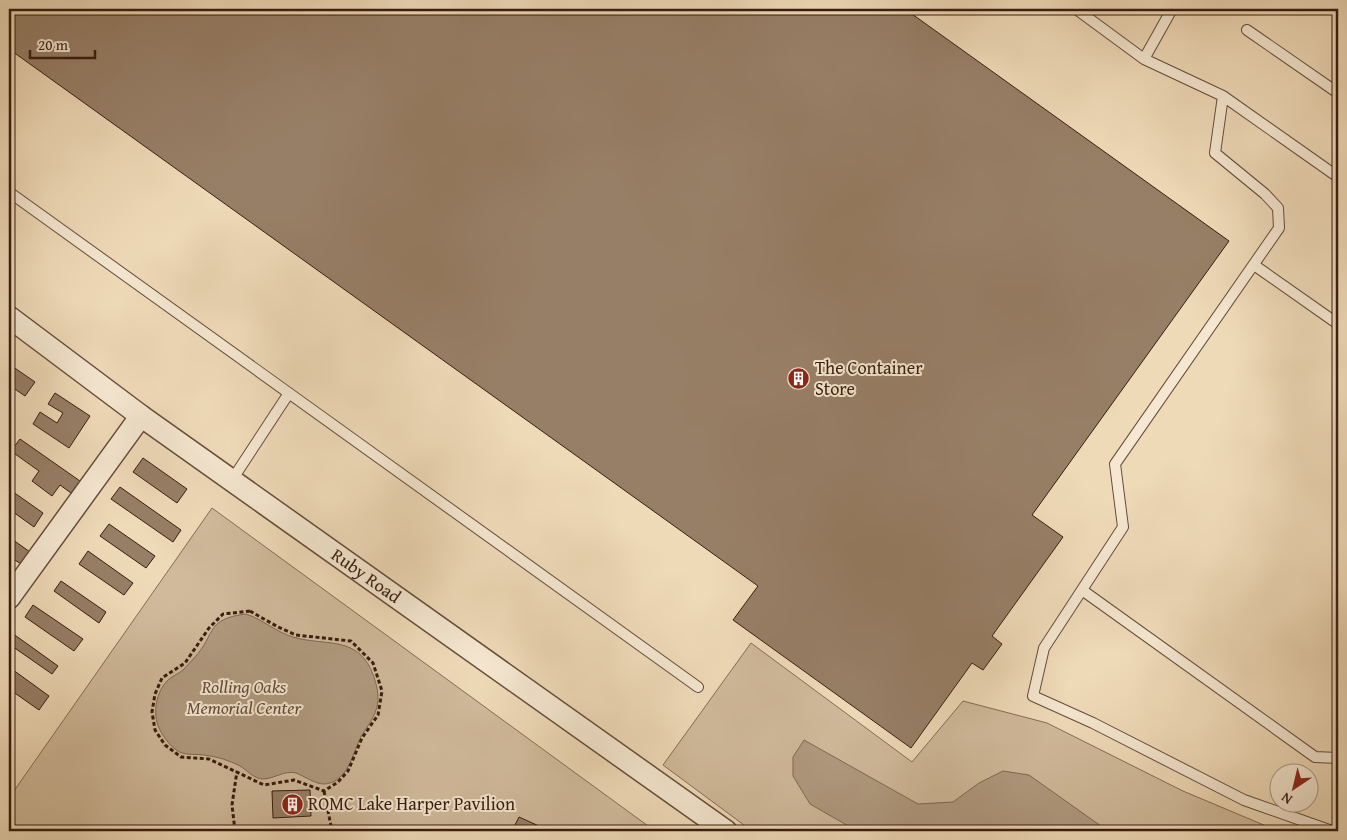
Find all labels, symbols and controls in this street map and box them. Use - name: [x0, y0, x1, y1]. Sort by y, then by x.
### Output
- scale bar: [30, 28, 95, 60]
- text: 20 m: [38, 34, 69, 55]
- place label: The Container Store: [815, 354, 923, 402]
- building icon: The Container Store: [787, 366, 811, 390]
- street label: Ruby Road: [326, 541, 407, 610]
- park label: Rolling Oaks Memorial Center: [187, 673, 302, 721]
- north arrow: [1270, 762, 1320, 812]
- text: N: [1276, 787, 1296, 810]
- place label: ROMC Lake Harper Pavilion: [308, 790, 515, 817]
- building icon: ROMC Lake Harper Pavilion: [280, 792, 304, 816]

